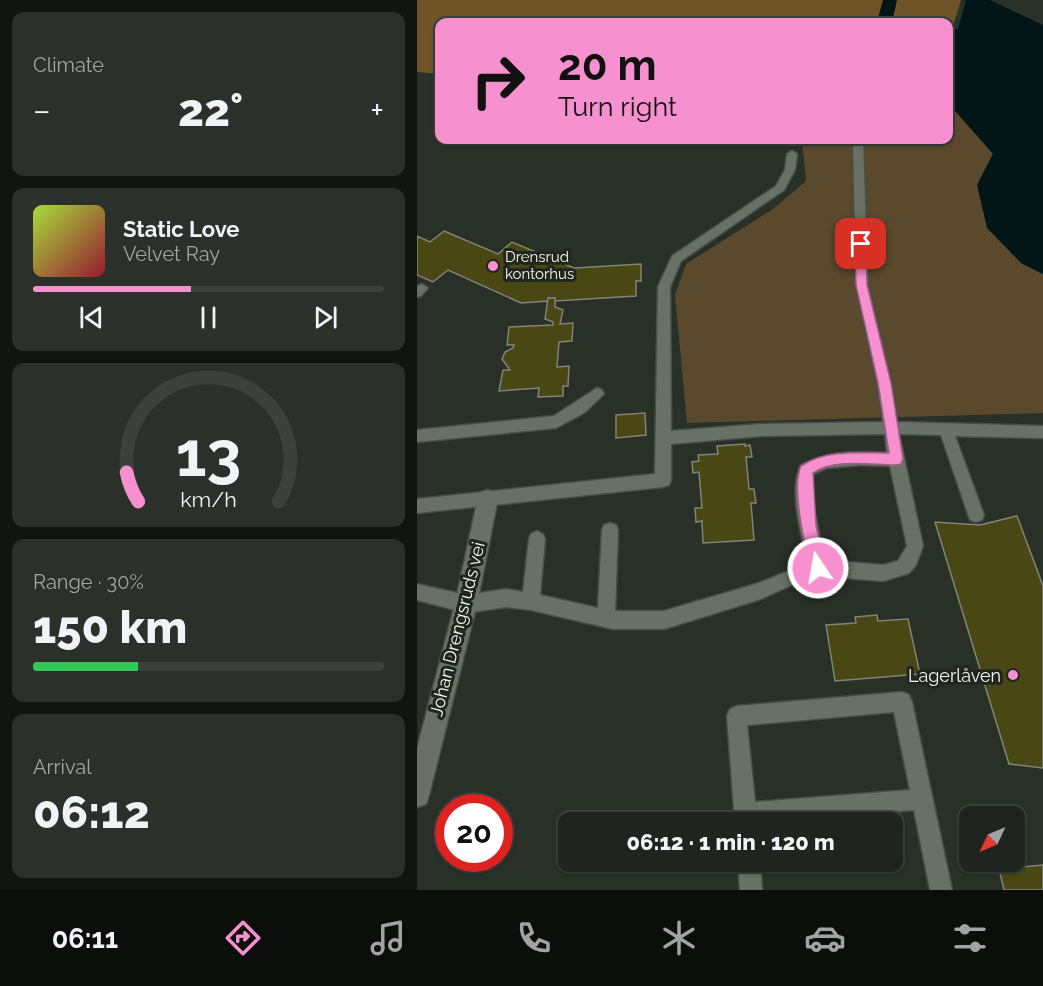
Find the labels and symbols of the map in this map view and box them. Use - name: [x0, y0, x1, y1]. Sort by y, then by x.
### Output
- pin: [835, 218, 886, 269]
- place label: Drensrud kontorhus: [505, 248, 574, 283]
- marker: Drensrud kontorhus: [486, 259, 500, 273]
- position arrow: [786, 536, 850, 600]
- street label: Johan Drengsruds vei: [425, 540, 489, 718]
- place label: Lagerlåven: [908, 665, 1001, 686]
- marker: Lagerlåven: [1006, 668, 1020, 682]
- speed limit sign: 20: [435, 794, 513, 872]
- north arrow: [959, 806, 1025, 872]

